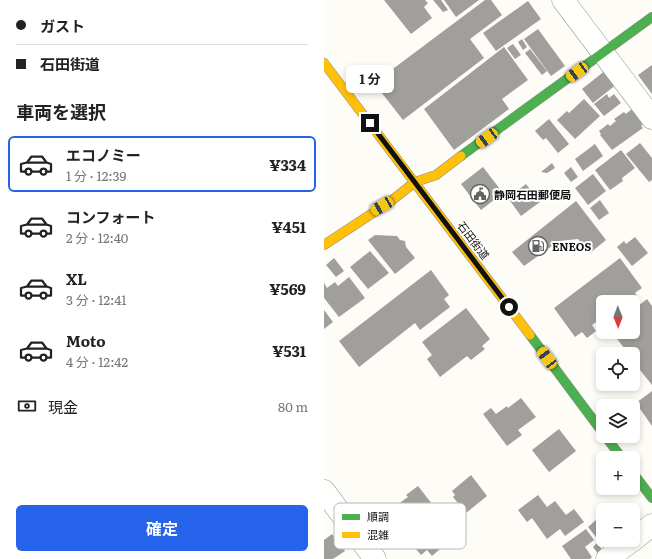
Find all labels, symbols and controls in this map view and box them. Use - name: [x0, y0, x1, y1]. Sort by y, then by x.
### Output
- text: ガスト: [40, 14, 85, 37]
- text: 石田街道: [40, 52, 100, 75]
- car: [564, 60, 590, 84]
- callout: 1 分: [346, 65, 394, 93]
- text: 1 分: [360, 69, 380, 88]
- text: 車両を選択: [16, 98, 106, 125]
- route end: [361, 114, 379, 132]
- car: [474, 126, 500, 150]
- text: エコノミー: [66, 143, 141, 166]
- icon: car: [18, 146, 54, 182]
- text: ¥334: [269, 153, 306, 176]
- text: 1 分 · 12:39: [66, 166, 126, 185]
- public building icon: 静岡石田郵便局: [469, 183, 491, 205]
- place label: 静岡石田郵便局: [494, 186, 571, 202]
- car: [369, 195, 395, 217]
- text: コンフォート: [66, 205, 156, 228]
- icon: car: [18, 208, 54, 244]
- text: ¥451: [271, 215, 306, 238]
- street label: 石田街道: [454, 218, 494, 262]
- text: 2 分 · 12:40: [66, 228, 128, 247]
- fuel station icon: ENEOS: [527, 235, 549, 257]
- place label: ENEOS: [552, 238, 591, 254]
- text: XL: [66, 267, 87, 290]
- icon: car: [18, 270, 54, 306]
- text: ¥569: [269, 277, 306, 300]
- text: 3 分 · 12:41: [66, 290, 127, 309]
- north arrow: [596, 295, 640, 339]
- map controls: [596, 295, 640, 547]
- route start: [500, 298, 518, 316]
- text: Moto: [66, 329, 106, 352]
- icon: car: [18, 332, 54, 368]
- text: ¥531: [272, 339, 306, 362]
- car: [535, 345, 559, 371]
- button: locate: [596, 347, 640, 391]
- text: 4 分 · 12:42: [66, 352, 128, 371]
- icon: cash: [16, 395, 38, 417]
- text: 現金: [48, 395, 78, 418]
- text: 80 m: [278, 397, 308, 416]
- button: layers: [596, 399, 640, 443]
- button: +: [596, 451, 640, 495]
- legend: [334, 503, 466, 549]
- button: −: [596, 503, 640, 547]
- button: 確定: [16, 505, 308, 551]
- text: 順調: [367, 508, 389, 524]
- text: 混雑: [367, 526, 389, 542]

